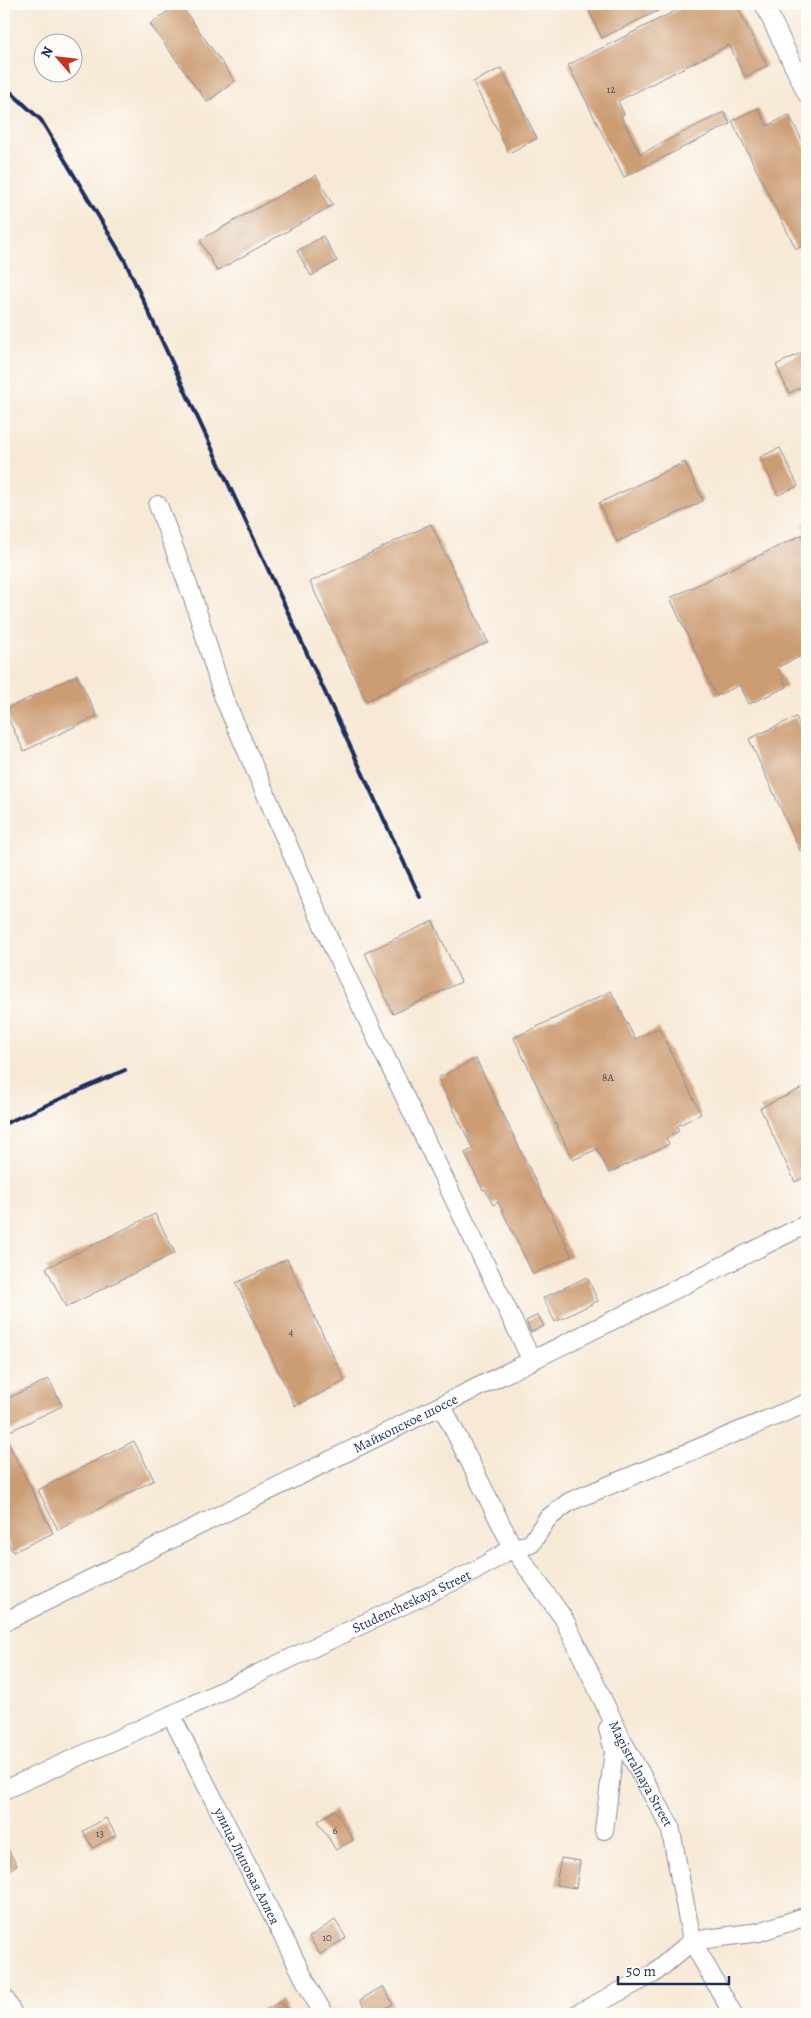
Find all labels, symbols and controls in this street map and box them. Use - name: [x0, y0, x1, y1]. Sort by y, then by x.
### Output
- north arrow: [32, 32, 82, 82]
- text: N: [36, 43, 58, 61]
- house number: 12: [607, 82, 616, 97]
- house number: 8А: [602, 1070, 614, 1085]
- house number: 4: [289, 1325, 294, 1340]
- street label: Майкопское шоссе: [350, 1389, 461, 1457]
- street label: Studencheskaya Street: [349, 1565, 474, 1637]
- street label: Magistralnaya Street: [605, 1717, 678, 1830]
- street label: улица Липовая Аллея: [209, 1803, 285, 1928]
- house number: 6: [332, 1823, 338, 1838]
- house number: 13: [96, 1826, 104, 1841]
- house number: 10: [322, 1930, 332, 1945]
- scale bar: [618, 1953, 730, 1985]
- text: 50 m: [626, 1961, 656, 1981]

